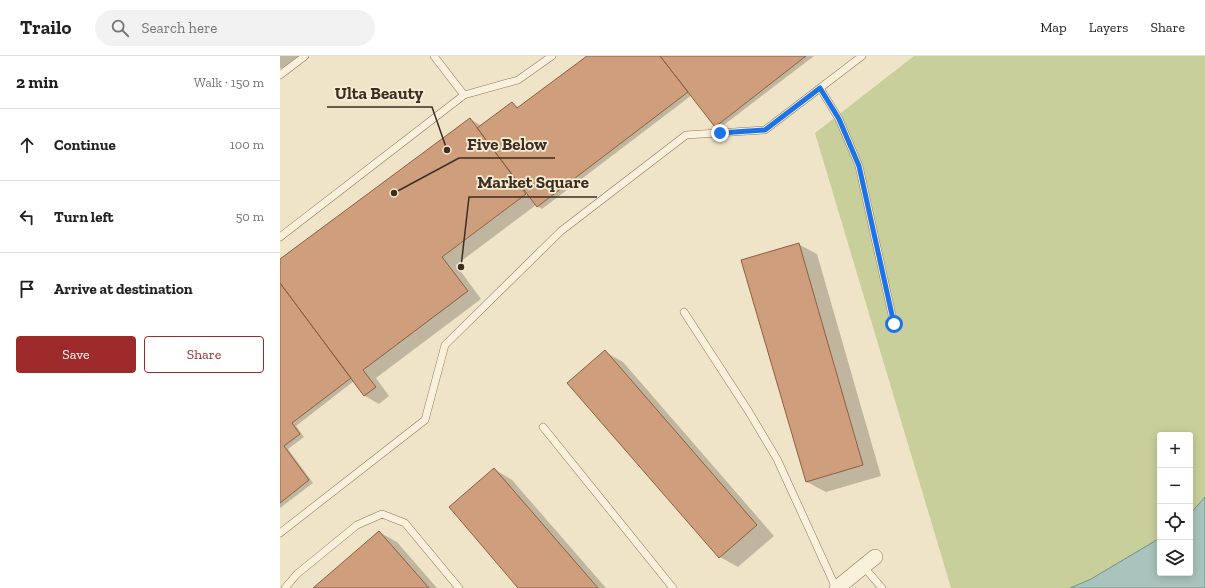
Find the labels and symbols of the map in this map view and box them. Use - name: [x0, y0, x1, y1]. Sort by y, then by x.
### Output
- callout: Ulta Beauty: [327, 78, 432, 107]
- text: Ulta Beauty: [335, 83, 423, 103]
- route end: [711, 124, 729, 142]
- callout: Five Below: [459, 129, 555, 158]
- text: Five Below: [467, 134, 547, 154]
- callout: Market Square: [469, 168, 597, 197]
- text: Market Square: [477, 172, 589, 192]
- route start: [885, 315, 903, 333]

